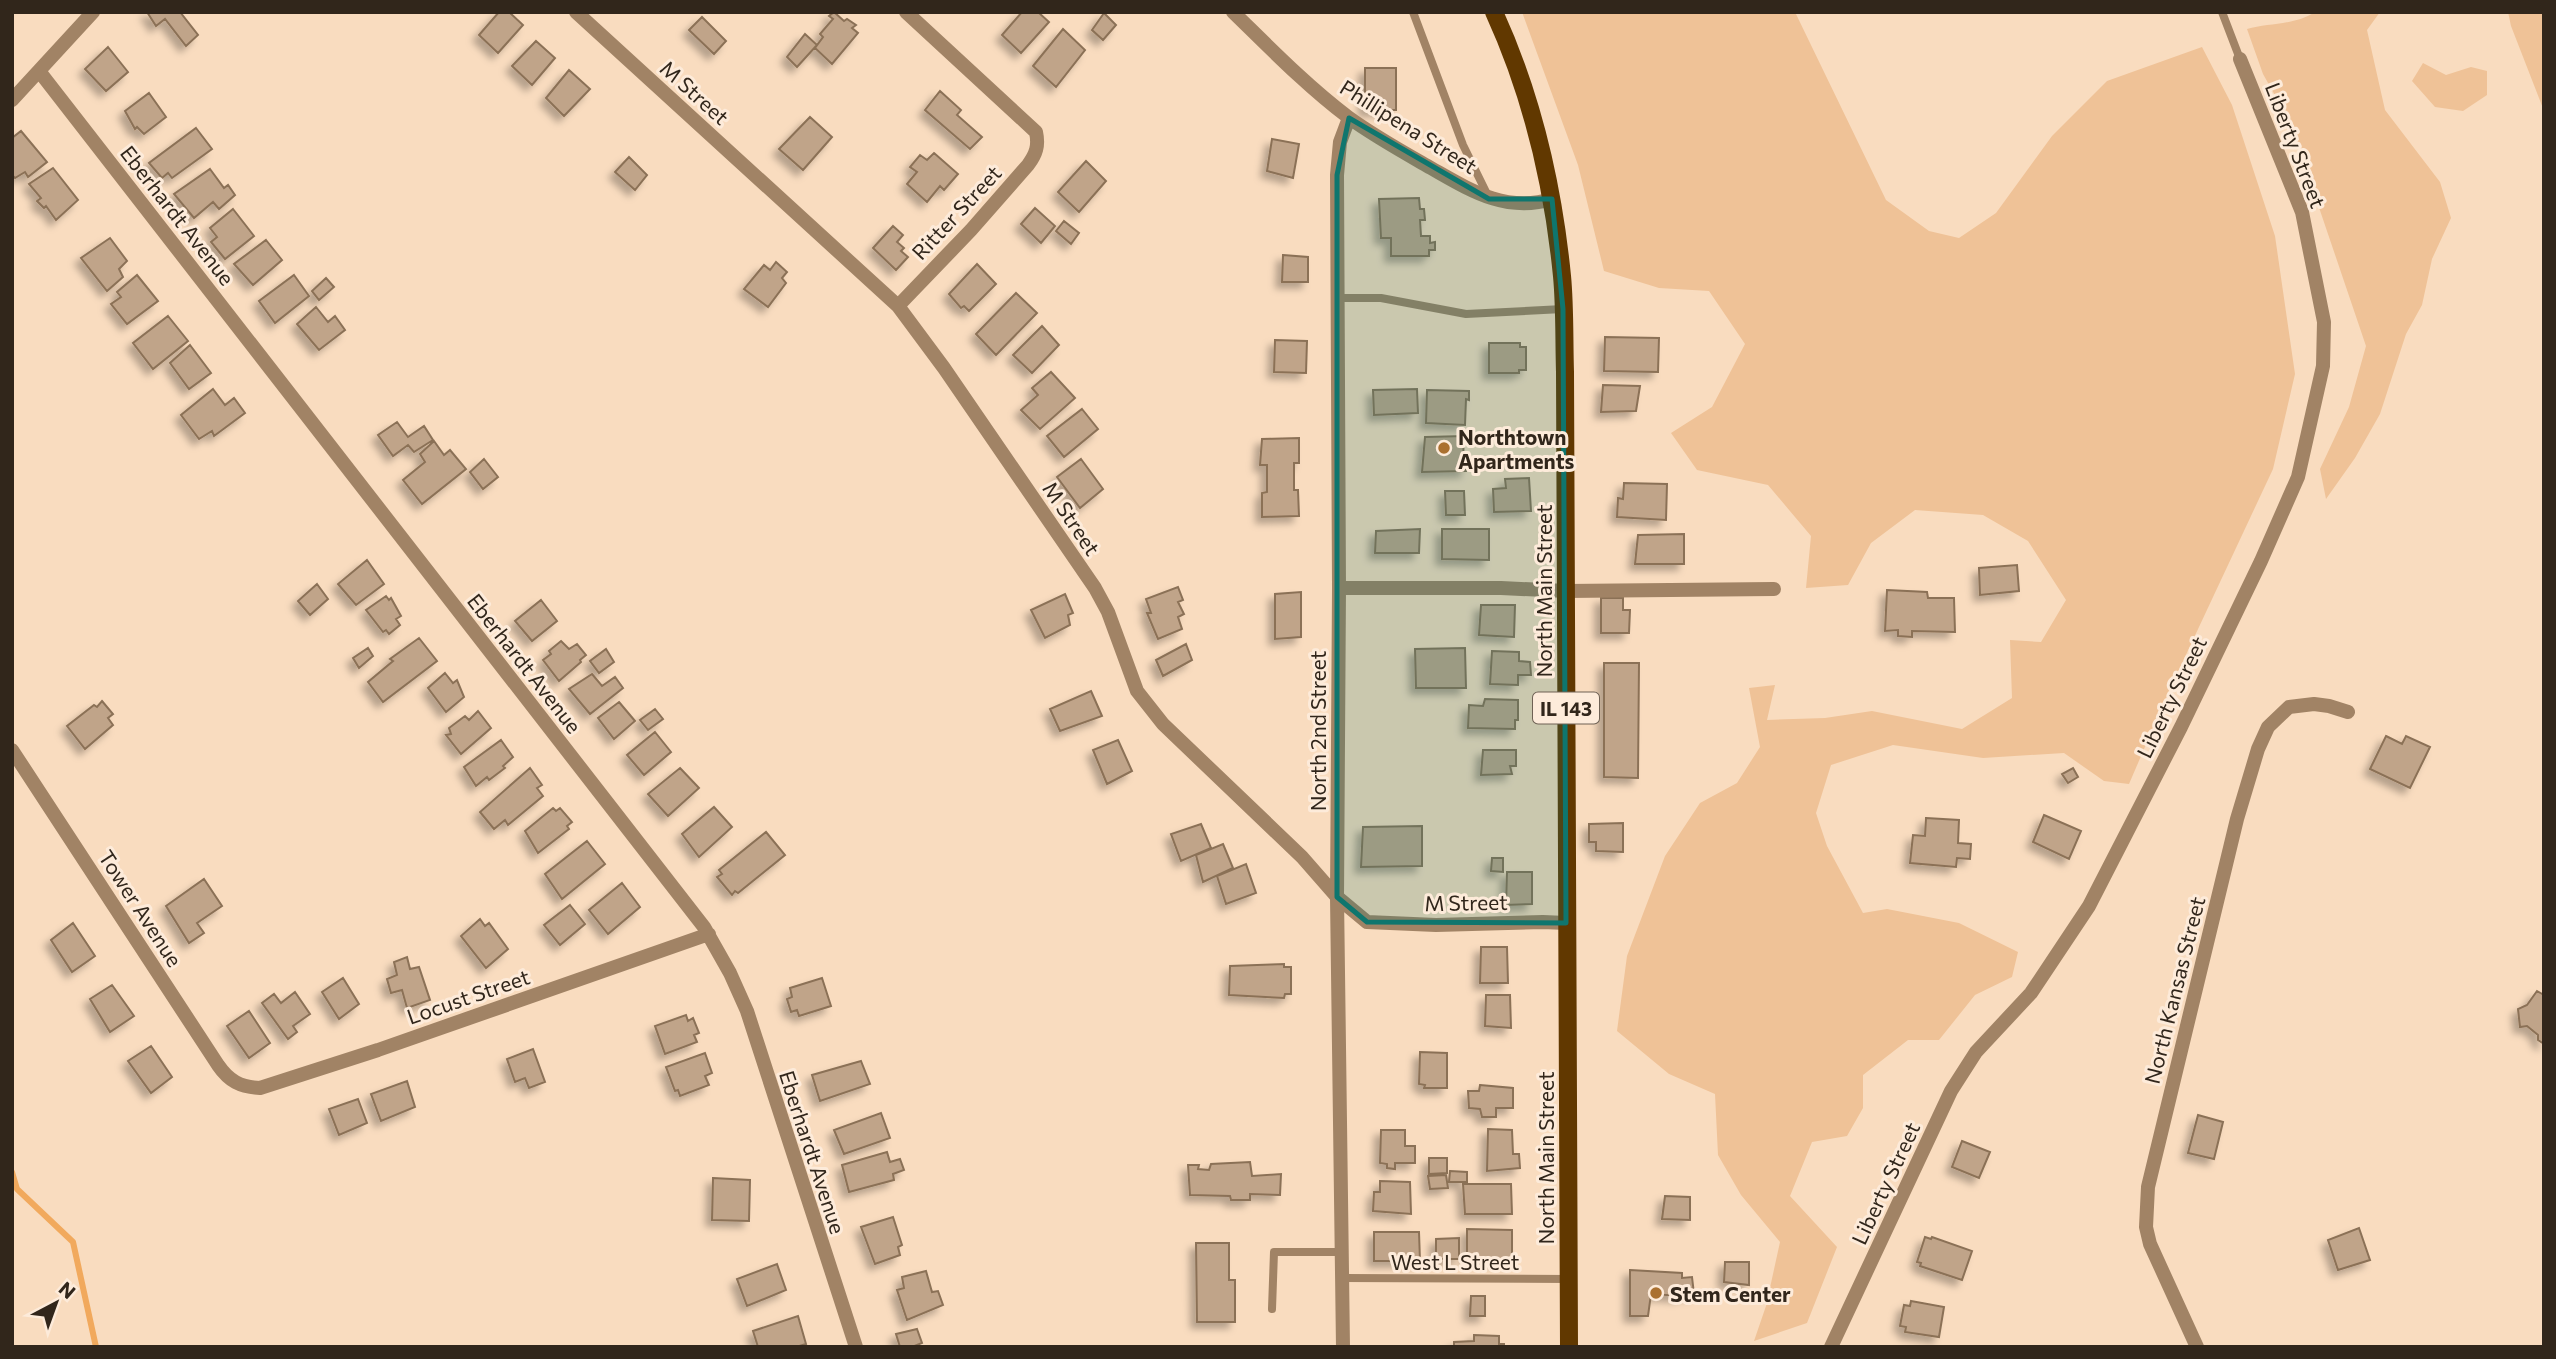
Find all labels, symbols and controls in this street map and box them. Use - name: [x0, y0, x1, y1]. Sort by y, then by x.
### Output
- street label: M Street: [656, 55, 734, 129]
- street label: Phillipena Street: [1336, 74, 1482, 178]
- street label: Liberty Street: [2261, 79, 2331, 211]
- street label: Eberhardt Avenue: [116, 140, 240, 290]
- street label: Ritter Street: [906, 160, 1006, 264]
- place label: Northtown Apartments: [1458, 424, 1575, 473]
- marker: Northtown Apartments: [1436, 440, 1452, 456]
- street label: M Street: [1038, 476, 1106, 560]
- street label: North Main Street: [1531, 504, 1556, 678]
- street label: Eberhardt Avenue: [463, 588, 587, 738]
- street label: Liberty Street: [2131, 632, 2211, 762]
- street label: North 2nd Street: [1305, 651, 1330, 811]
- road number: IL 143: [1533, 692, 1599, 723]
- street label: Tower Avenue: [94, 845, 188, 971]
- street label: M Street: [1424, 889, 1508, 915]
- street label: North Kansas Street: [2139, 894, 2209, 1086]
- street label: Locust Street: [403, 963, 533, 1029]
- street label: Eberhardt Avenue: [775, 1067, 851, 1237]
- street label: North Main Street: [1533, 1071, 1558, 1245]
- street label: Liberty Street: [1846, 1118, 1924, 1248]
- street label: West L Street: [1391, 1249, 1519, 1274]
- north arrow: [21, 1268, 91, 1338]
- text: N: [55, 1276, 80, 1303]
- place label: Stem Center: [1670, 1281, 1791, 1306]
- marker: Stem Center: [1648, 1285, 1664, 1301]

